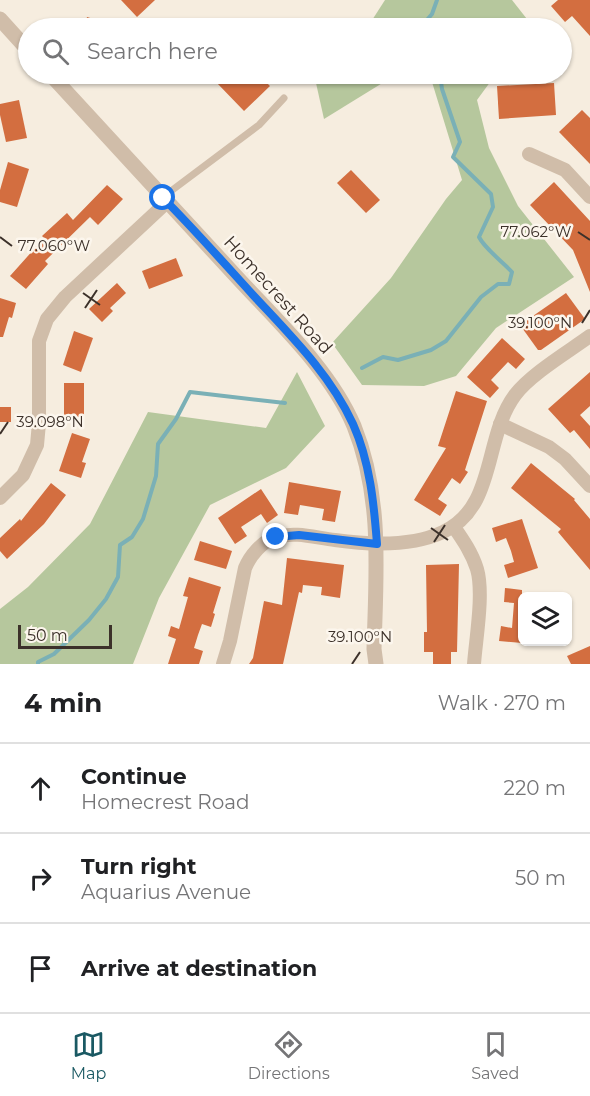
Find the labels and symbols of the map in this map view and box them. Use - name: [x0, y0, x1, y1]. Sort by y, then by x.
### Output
- route start: [149, 184, 175, 210]
- text: 77.062°W: [501, 222, 572, 241]
- street label: Homecrest Road: [219, 231, 337, 359]
- text: 77.060°W: [18, 236, 90, 255]
- text: 39.100°N: [508, 313, 572, 332]
- text: 39.098°N: [16, 412, 84, 431]
- route end: [262, 523, 288, 549]
- scale bar: [18, 622, 112, 650]
- text: 39.100°N: [328, 627, 392, 646]

